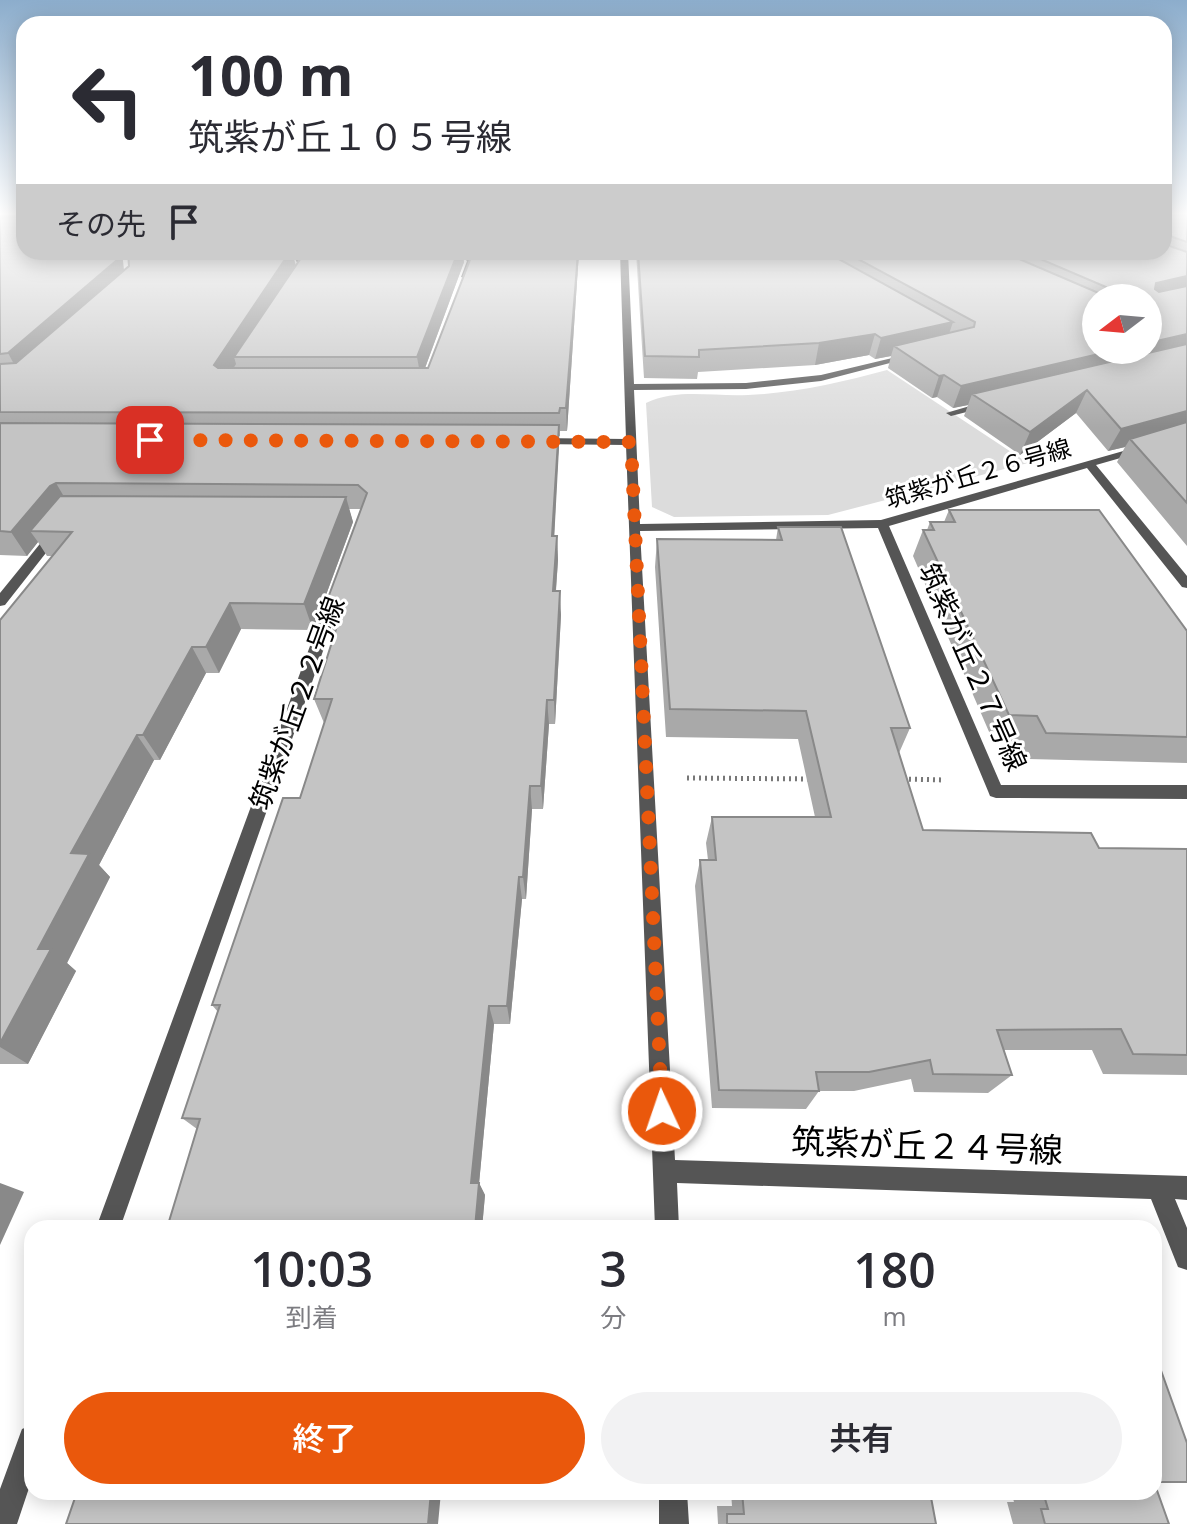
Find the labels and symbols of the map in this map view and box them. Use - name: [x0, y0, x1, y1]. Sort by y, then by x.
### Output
- north arrow: [1082, 284, 1162, 364]
- pin: [116, 406, 184, 474]
- street label: 筑紫が丘２６号線: [881, 430, 1074, 515]
- street label: 筑紫が丘２７号線: [911, 557, 1037, 777]
- street label: 筑紫が丘２２号線: [240, 591, 352, 814]
- position arrow: [620, 1069, 704, 1153]
- street label: 筑紫が丘２４号線: [790, 1117, 1064, 1173]

